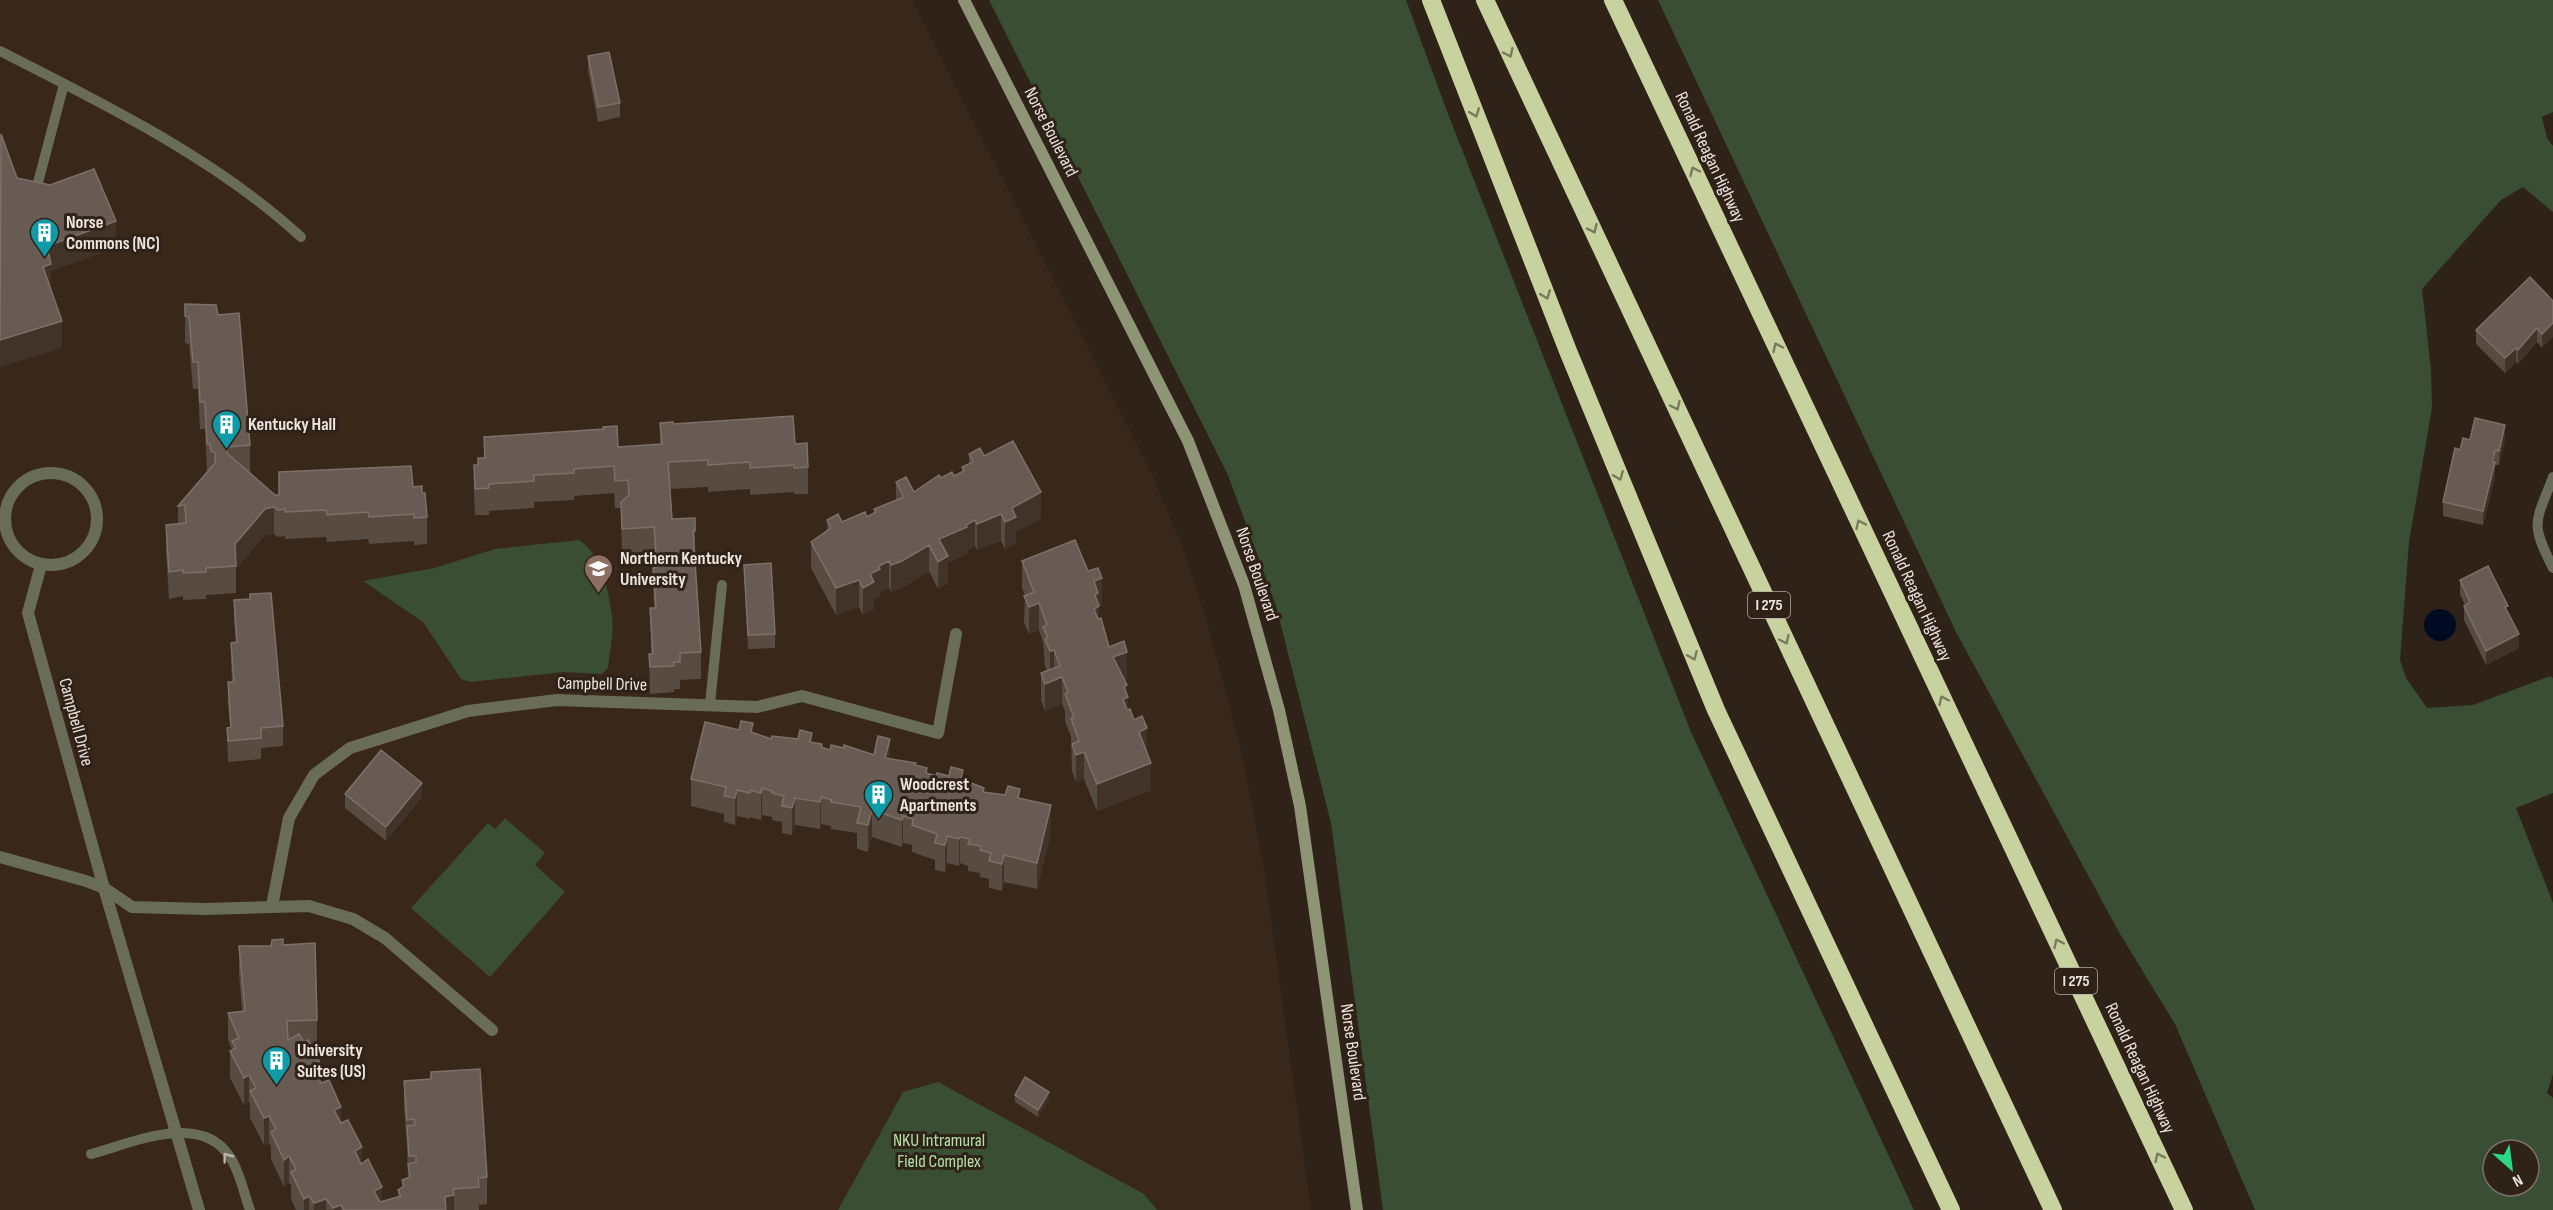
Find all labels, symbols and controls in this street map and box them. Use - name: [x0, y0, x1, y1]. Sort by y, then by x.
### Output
- one-way arrow: [1502, 46, 1514, 57]
- street label: Norse Boulevard: [1019, 84, 1083, 180]
- street label: Ronald Reagan Highway: [1671, 88, 1749, 226]
- one-way arrow: [1468, 107, 1481, 118]
- one-way arrow: [1689, 166, 1701, 177]
- place label: Norse Commons (NC): [66, 212, 160, 254]
- building icon: Norse Commons (NC): [29, 216, 61, 258]
- one-way arrow: [1585, 223, 1597, 234]
- one-way arrow: [1539, 289, 1551, 300]
- one-way arrow: [1772, 343, 1784, 354]
- one-way arrow: [1669, 399, 1681, 410]
- building icon: Kentucky Hall: [211, 408, 243, 450]
- place label: Kentucky Hall: [248, 414, 336, 435]
- one-way arrow: [1612, 469, 1624, 480]
- one-way arrow: [1855, 519, 1867, 530]
- street label: Norse Boulevard: [1231, 524, 1283, 624]
- street label: Ronald Reagan Highway: [1878, 527, 1956, 665]
- place label: Northern Kentucky University: [620, 548, 743, 590]
- school or university icon: Northern Kentucky University: [583, 552, 615, 594]
- road number: I 275: [1748, 592, 1790, 618]
- one-way arrow: [1777, 633, 1789, 644]
- one-way arrow: [1686, 650, 1698, 661]
- street label: Campbell Drive: [557, 673, 647, 695]
- street label: Campbell Drive: [54, 676, 98, 768]
- one-way arrow: [1939, 695, 1951, 706]
- place label: Woodcrest Apartments: [899, 774, 976, 816]
- building icon: Woodcrest Apartments: [863, 778, 895, 820]
- one-way arrow: [2054, 938, 2066, 949]
- road number: I 275: [2055, 968, 2097, 994]
- street label: Ronald Reagan Highway: [2101, 999, 2179, 1137]
- street label: Norse Boulevard: [1336, 1002, 1370, 1102]
- place label: University Suites (US): [297, 1040, 366, 1082]
- building icon: University Suites (US): [260, 1044, 292, 1086]
- park label: NKU Intramural Field Complex: [893, 1130, 985, 1172]
- north arrow: [2481, 1138, 2541, 1198]
- one-way arrow: [223, 1153, 234, 1164]
- one-way arrow: [2155, 1153, 2167, 1164]
- text: N: [2509, 1170, 2526, 1190]

